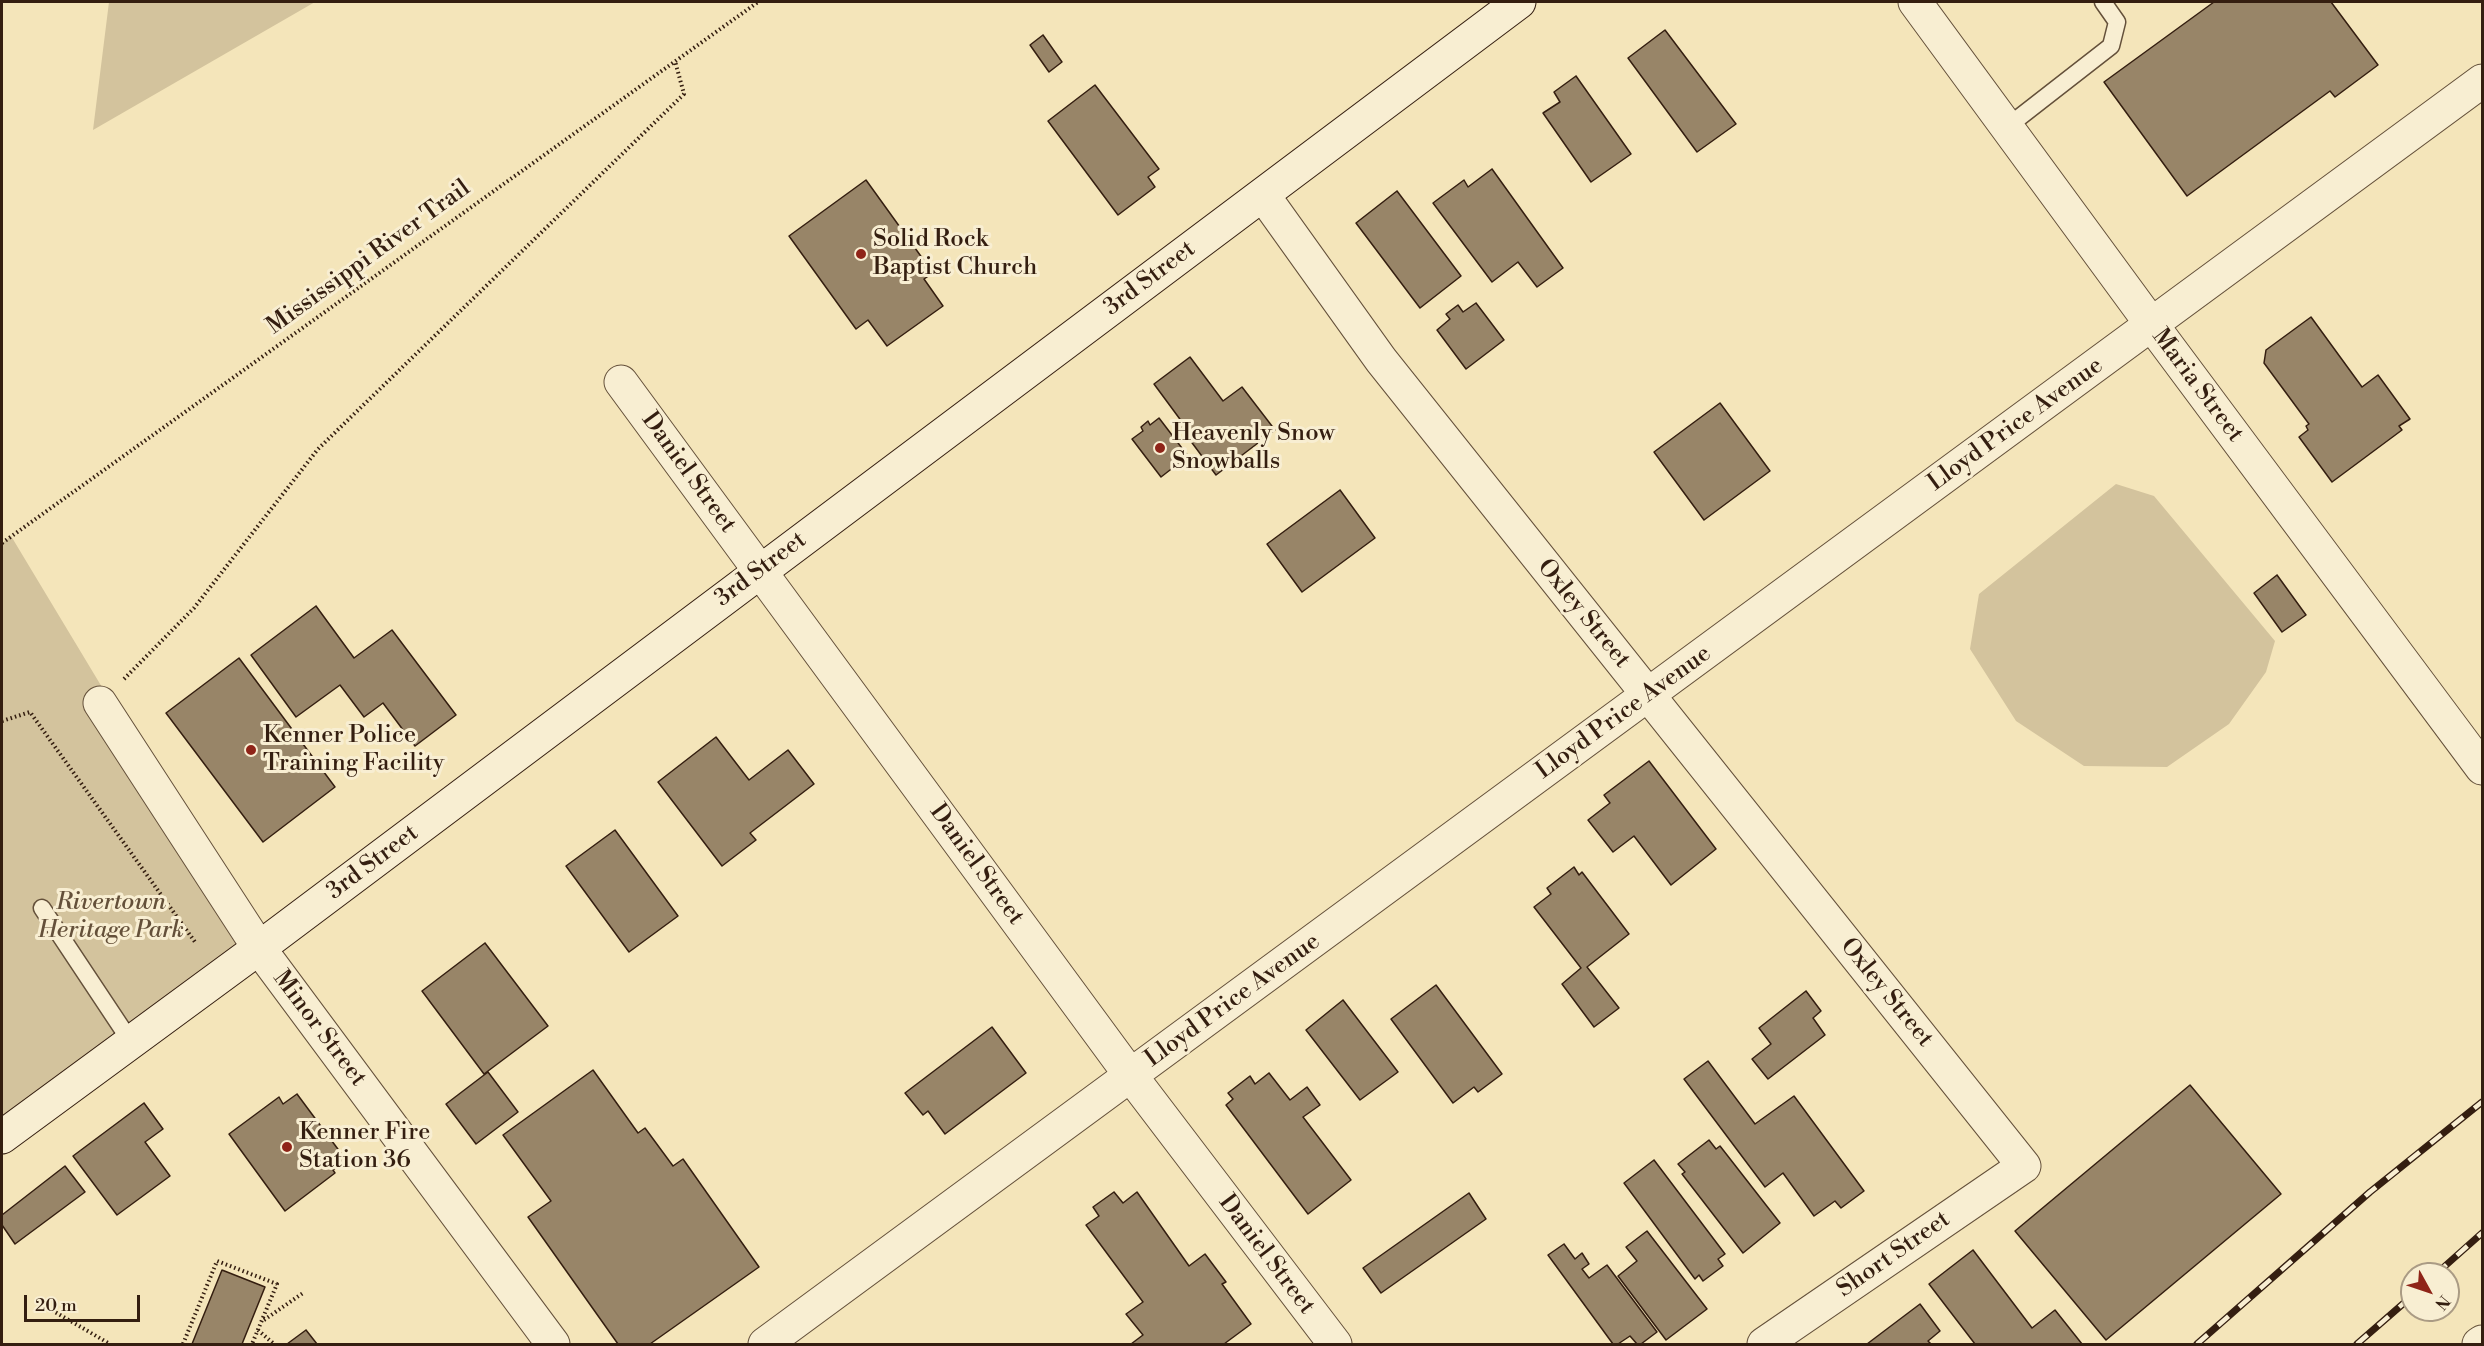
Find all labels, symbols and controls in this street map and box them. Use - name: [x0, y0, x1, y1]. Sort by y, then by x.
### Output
- street label: Mississippi River Trail: [262, 175, 476, 341]
- place label: Solid Rock Baptist Church: [873, 226, 1037, 282]
- street label: 3rd Street: [1099, 235, 1201, 323]
- marker: Solid Rock Baptist Church: [854, 247, 868, 261]
- street label: Maria Street: [2145, 324, 2249, 448]
- street label: Lloyd Price Avenue: [1923, 352, 2109, 498]
- street label: Daniel Street: [635, 407, 741, 539]
- place label: Heavenly Snow Snowballs: [1172, 420, 1335, 476]
- marker: Heavenly Snow Snowballs: [1153, 441, 1167, 455]
- street label: 3rd Street: [710, 526, 812, 614]
- street label: Oxley Street: [1530, 554, 1636, 674]
- street label: Lloyd Price Avenue: [1531, 640, 1717, 786]
- place label: Kenner Police Training Facility: [263, 722, 444, 778]
- marker: Kenner Police Training Facility: [244, 743, 258, 757]
- street label: Daniel Street: [923, 799, 1029, 931]
- street label: 3rd Street: [322, 819, 424, 907]
- park label: Rivertown Heritage Park: [38, 889, 184, 945]
- street label: Lloyd Price Avenue: [1140, 928, 1326, 1074]
- street label: Oxley Street: [1833, 933, 1939, 1053]
- street label: Minor Street: [266, 965, 372, 1093]
- place label: Kenner Fire Station 36: [299, 1119, 430, 1175]
- marker: Kenner Fire Station 36: [280, 1140, 294, 1154]
- street label: Daniel Street: [1212, 1189, 1320, 1321]
- street label: Short Street: [1832, 1206, 1956, 1304]
- north arrow: [2400, 1262, 2460, 1322]
- scale bar: [27, 1283, 142, 1321]
- text: N: [2431, 1291, 2454, 1314]
- text: 20 m: [35, 1294, 77, 1317]

